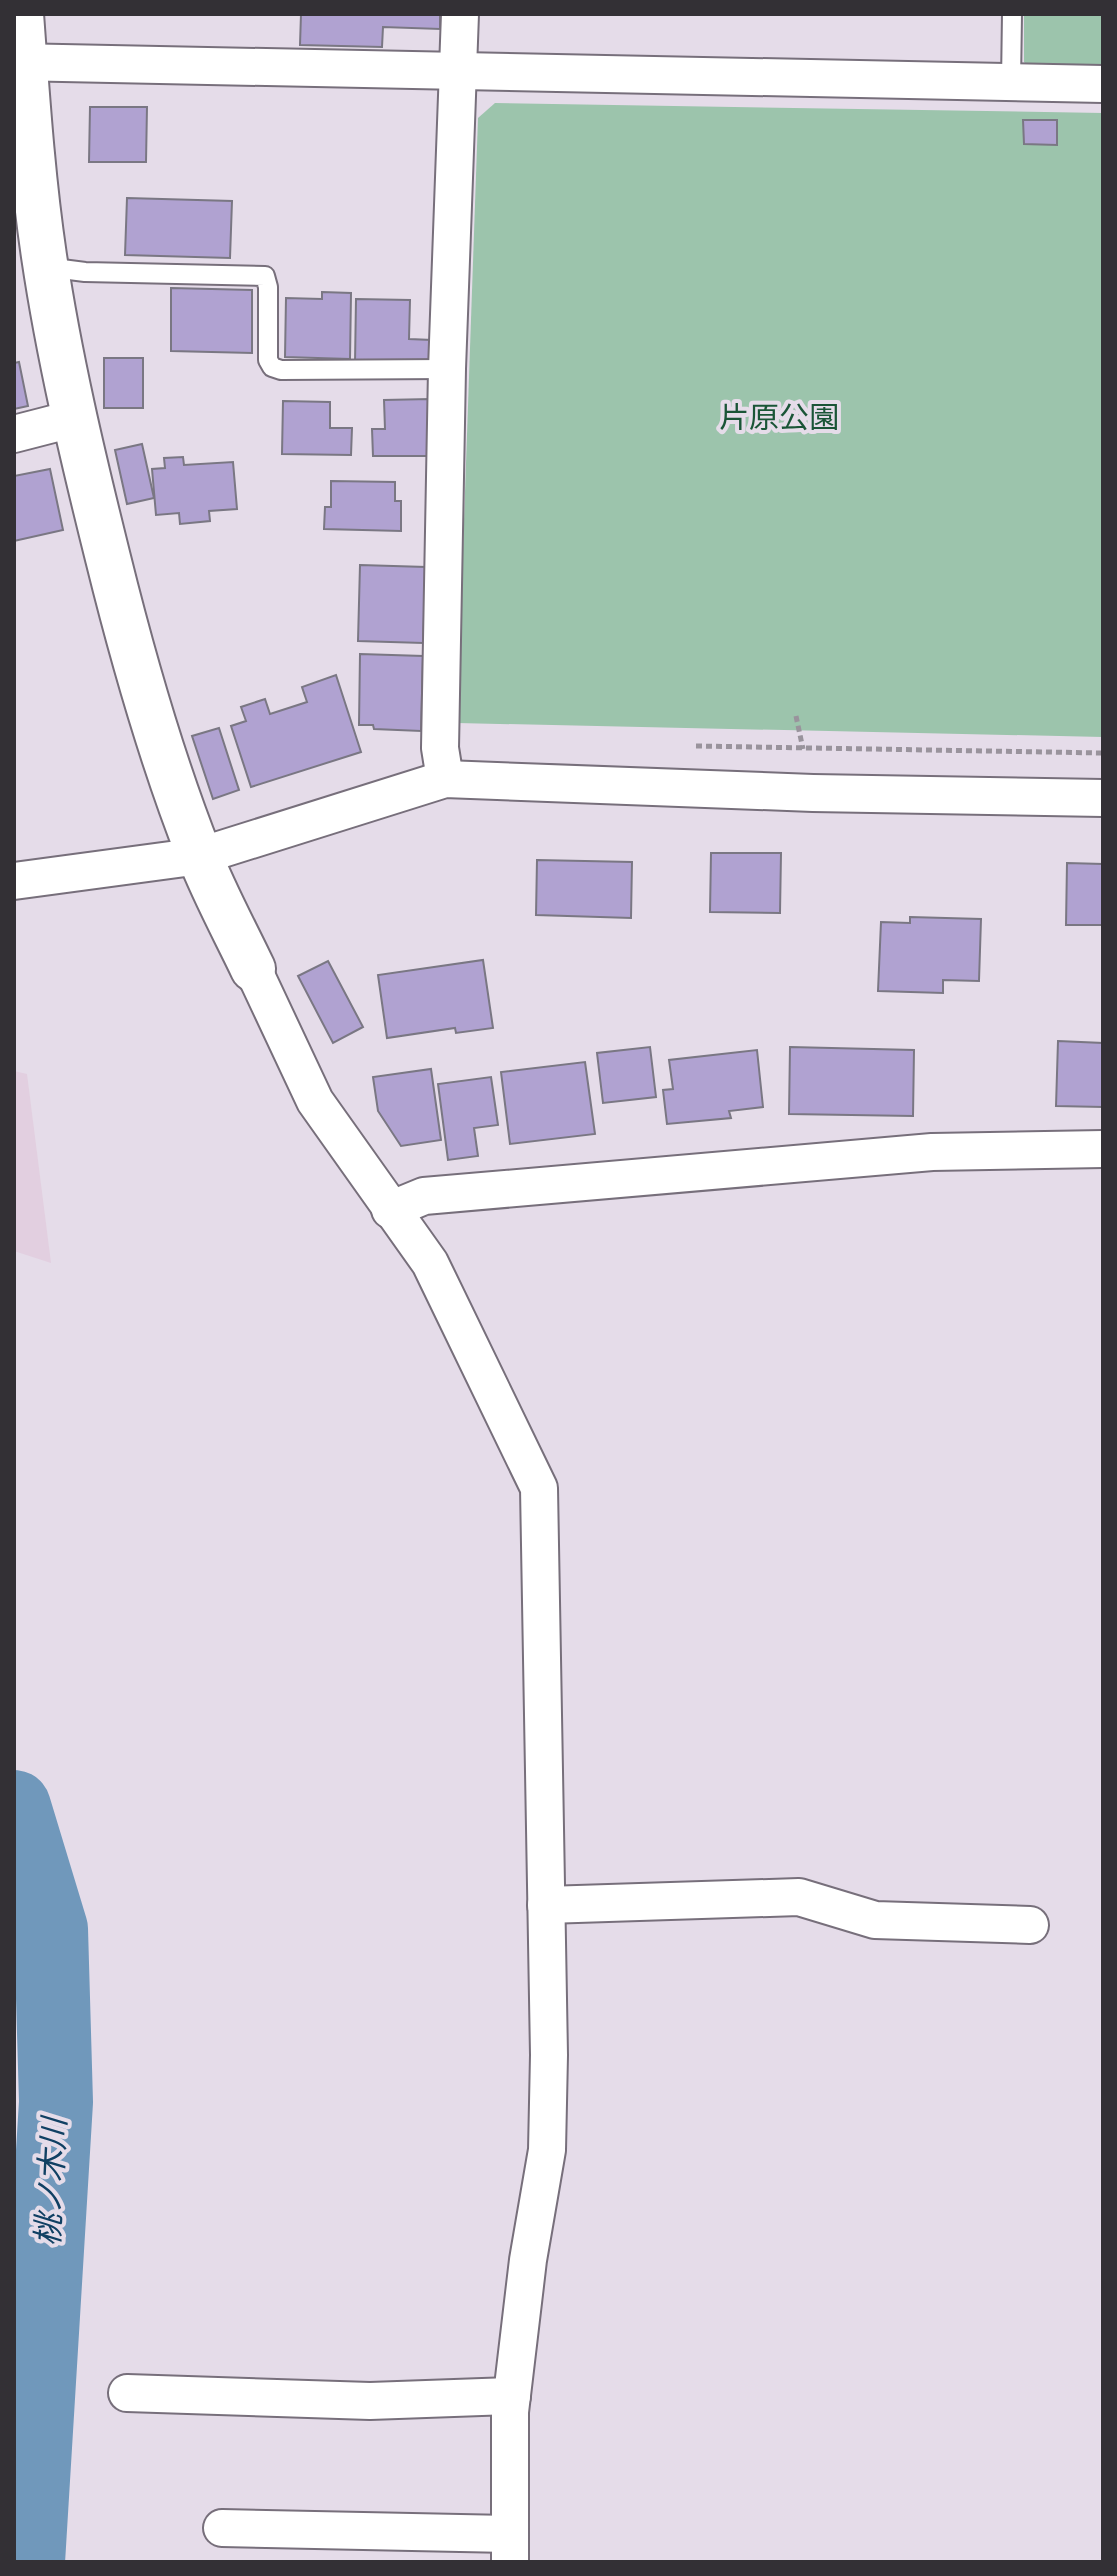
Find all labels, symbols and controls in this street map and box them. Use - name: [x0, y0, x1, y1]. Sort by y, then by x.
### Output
- park label: 片原公園: [719, 397, 839, 434]
- water label: 桃ノ木川: [26, 2114, 72, 2247]

